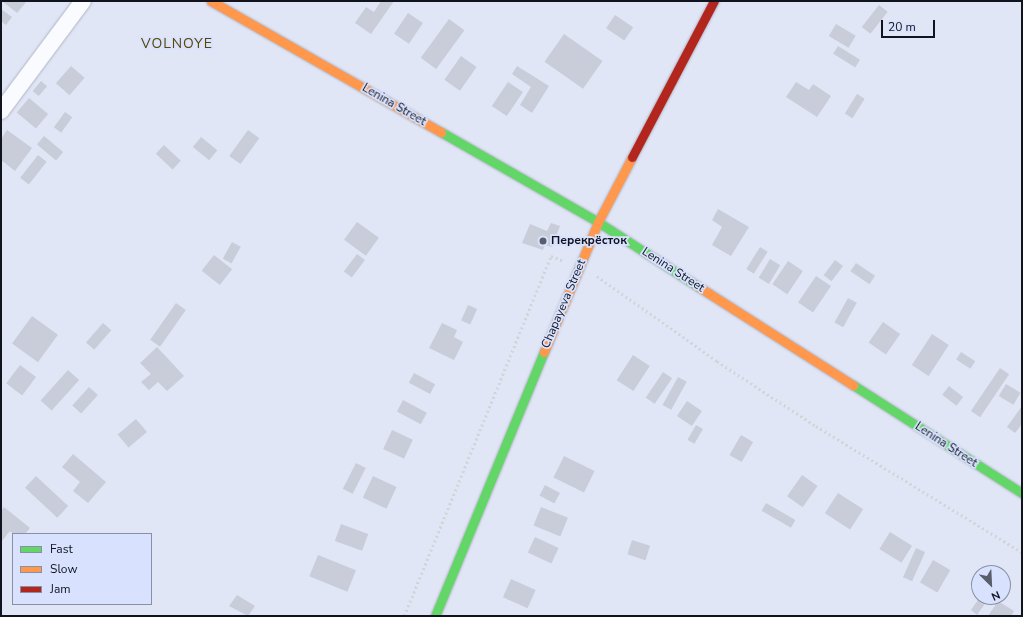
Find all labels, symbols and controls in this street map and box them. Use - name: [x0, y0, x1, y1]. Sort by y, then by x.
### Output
- scale bar: [883, 12, 937, 38]
- text: 20 m: [888, 19, 916, 35]
- district label: VOLNOYE: [141, 36, 213, 52]
- street label: Lenina Street: [359, 81, 429, 129]
- place label: Перекрёсток: [551, 234, 627, 248]
- marker: Перекрёсток: [538, 236, 548, 246]
- street label: Lenina Street: [639, 245, 707, 295]
- street label: Chapayeva Street: [539, 257, 589, 351]
- street label: Lenina Street: [912, 420, 980, 470]
- legend: [12, 533, 152, 605]
- text: Fast: [50, 541, 73, 557]
- text: Slow: [50, 561, 78, 577]
- north arrow: [971, 565, 1011, 605]
- text: Jam: [50, 581, 71, 597]
- text: N: [989, 587, 1002, 604]

